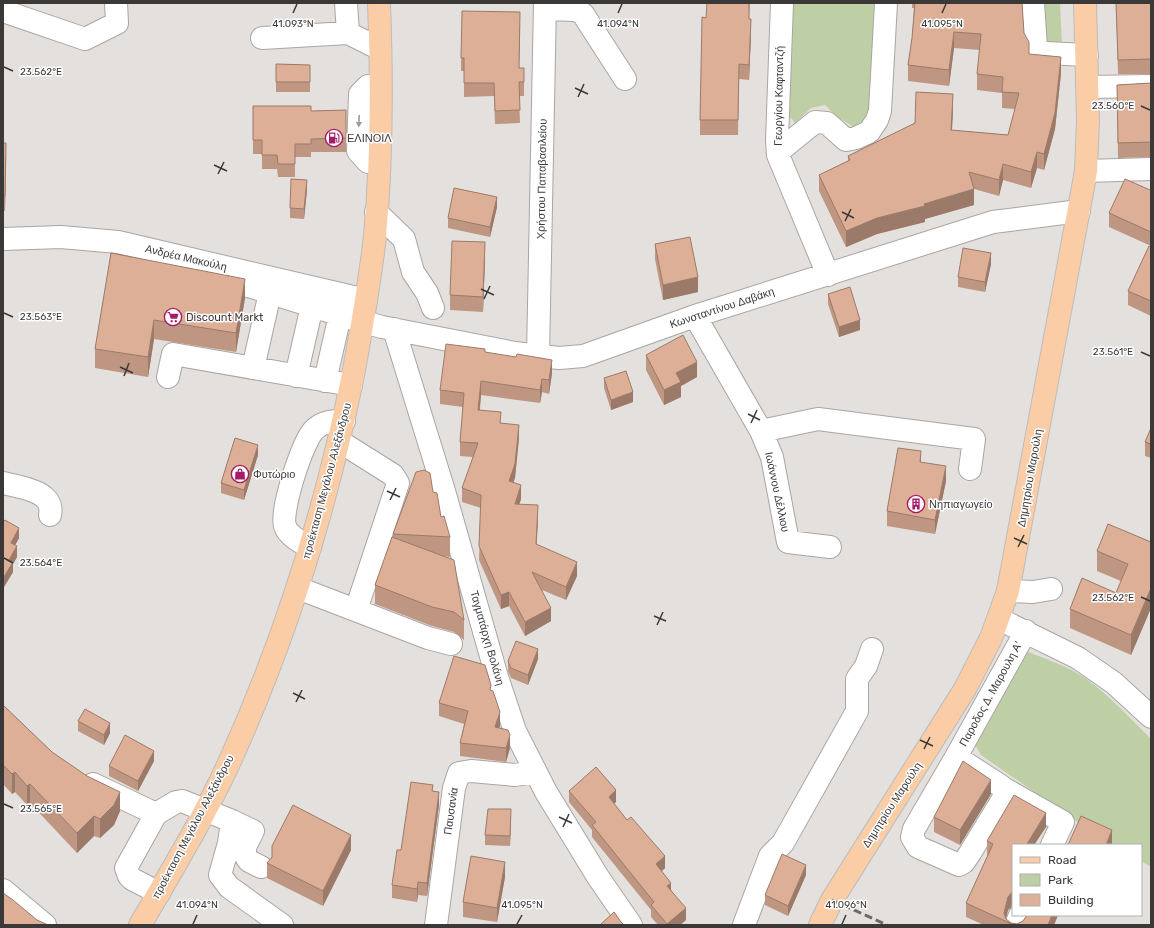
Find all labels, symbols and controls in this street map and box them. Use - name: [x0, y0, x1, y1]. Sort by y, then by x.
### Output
- text: 41.093°N: [272, 18, 314, 30]
- text: 41.094°N: [597, 18, 639, 30]
- text: 41.095°N: [921, 18, 963, 30]
- street label: Γεωργίου Καφταντζή: [772, 46, 786, 146]
- text: 23.562°E: [20, 66, 62, 78]
- text: 23.560°E: [1092, 100, 1134, 112]
- one-way arrow: [356, 115, 362, 128]
- street label: Χρήστου Παπαβασιλείου: [534, 119, 550, 239]
- fuel station icon: ΕΛΙΝΟΙΛ: [324, 128, 344, 148]
- place label: ΕΛΙΝΟΙΛ: [347, 132, 392, 145]
- street label: Ανδρέα Μακούλη: [144, 242, 228, 274]
- street label: Κωνσταντίνου Δαβάκη: [668, 285, 776, 331]
- supermarket icon: Discount Markt: [163, 307, 183, 327]
- text: 23.563°E: [20, 311, 62, 323]
- place label: Discount Markt: [186, 311, 264, 324]
- text: 23.561°E: [1093, 346, 1133, 358]
- street label: προέκταση Μεγάλου Αλεξάνδρου: [300, 401, 354, 561]
- street label: Δημητρίου Μαρούλη: [1015, 428, 1045, 528]
- street label: Ιωάννου Δέλλιου: [762, 451, 792, 533]
- shop icon: Φυτώριο: [230, 464, 250, 484]
- place label: Φυτώριο: [253, 468, 295, 481]
- building icon: Νηπιαγωγείο: [906, 494, 926, 514]
- place label: Νηπιαγωγείο: [929, 498, 993, 511]
- text: 23.564°E: [20, 557, 62, 569]
- street label: Ταγματάρχη Βολάνη: [467, 589, 507, 687]
- text: 23.562°E: [1092, 592, 1134, 604]
- street label: Παροδος Δ. Μαρουλη Α': [957, 639, 1025, 749]
- street label: προέκταση Μεγάλου Αλεξάνδρου: [149, 753, 237, 901]
- street label: Δημητρίου Μαρούλη: [859, 760, 925, 850]
- street label: Παυσανία: [441, 786, 461, 836]
- text: 23.565°E: [20, 803, 62, 815]
- legend: [1012, 844, 1142, 916]
- text: Road: [1048, 853, 1076, 867]
- text: Park: [1048, 873, 1074, 887]
- text: Building: [1048, 893, 1094, 907]
- text: 41.094°N: [176, 899, 218, 911]
- text: 41.095°N: [501, 899, 543, 911]
- text: 41.096°N: [825, 899, 867, 911]

